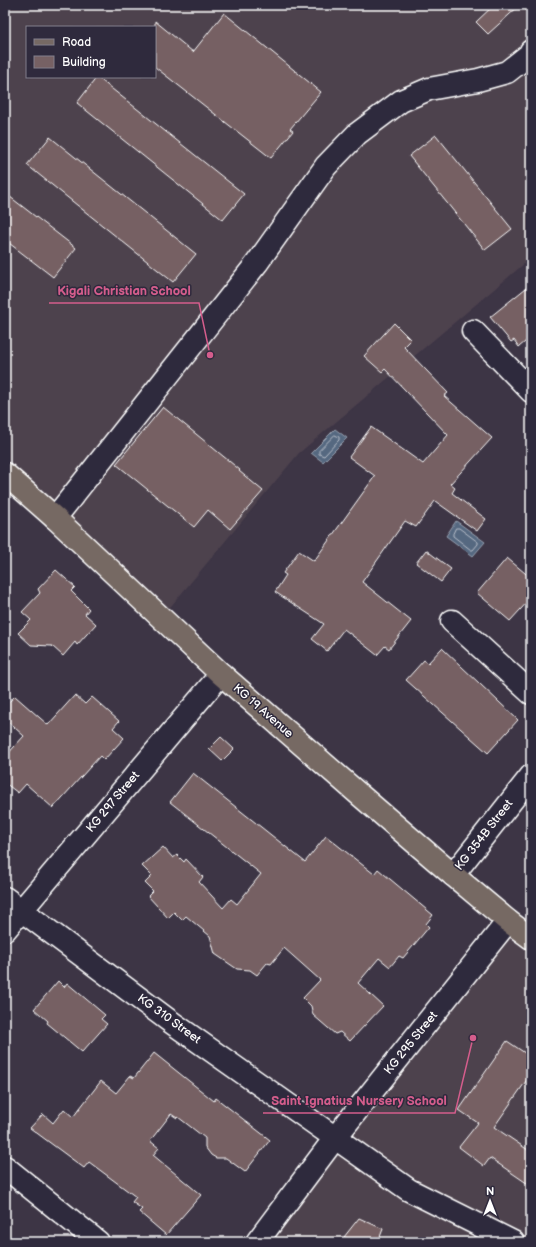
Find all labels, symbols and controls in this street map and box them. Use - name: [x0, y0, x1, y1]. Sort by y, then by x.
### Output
- legend: [26, 26, 156, 78]
- text: Road: [62, 35, 91, 50]
- text: Building: [62, 55, 106, 70]
- callout: Kigali Christian School: [49, 278, 199, 303]
- text: Kigali Christian School: [57, 283, 191, 299]
- street label: KG 19 Avenue: [230, 681, 296, 741]
- street label: KG 297 Street: [83, 768, 143, 836]
- street label: KG 354B Street: [452, 796, 516, 873]
- street label: KG 310 Street: [134, 991, 204, 1047]
- street label: KG 295 Street: [381, 1008, 441, 1078]
- callout: Saint Ignatius Nursery School: [263, 1088, 455, 1113]
- text: Saint Ignatius Nursery School: [271, 1093, 447, 1109]
- north arrow: [470, 1181, 510, 1221]
- text: N: [486, 1185, 494, 1198]

